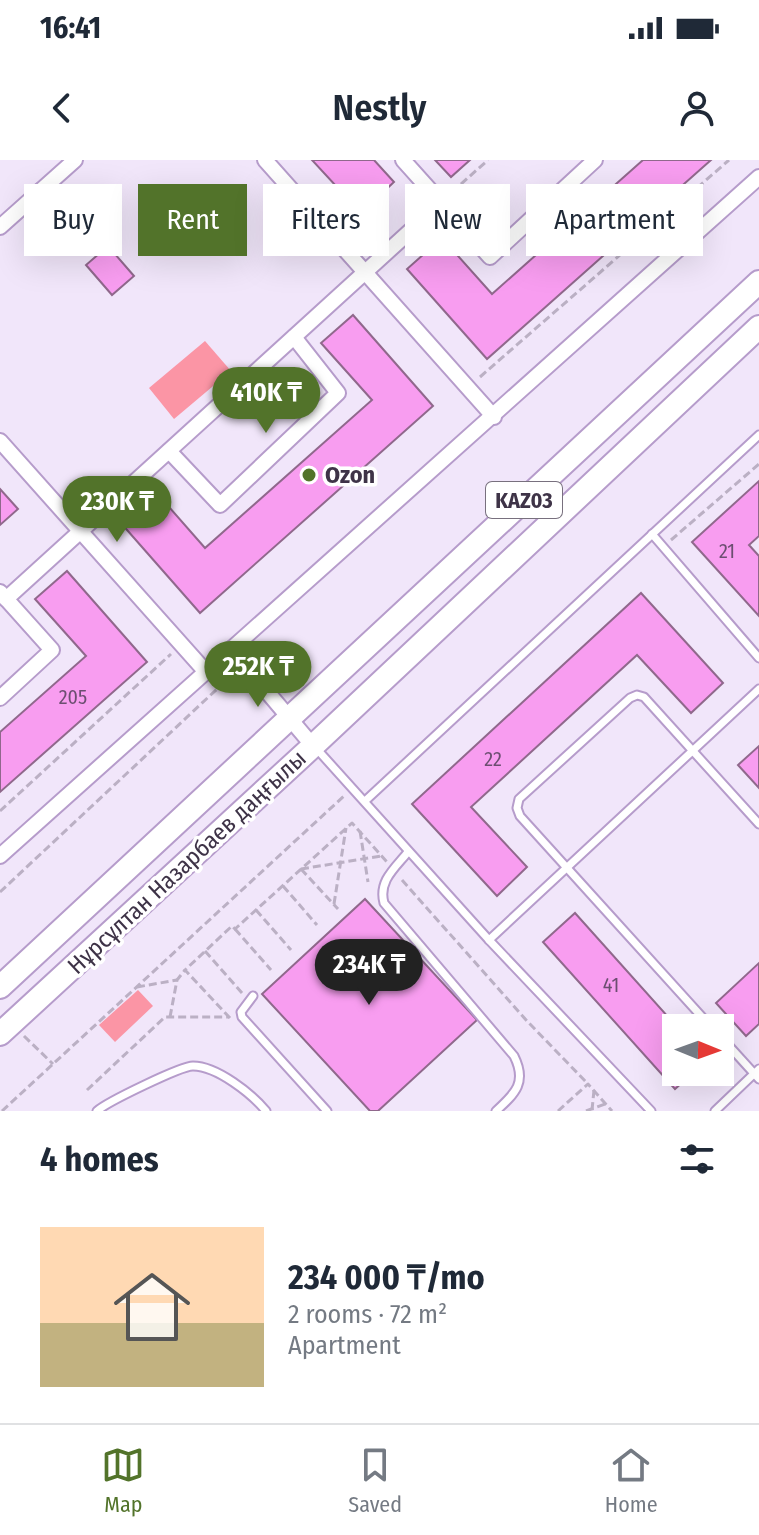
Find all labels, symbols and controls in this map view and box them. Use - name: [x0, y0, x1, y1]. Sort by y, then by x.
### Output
- text: 16:41: [40, 10, 101, 46]
- icon: back: [40, 86, 84, 130]
- text: Nestly: [333, 86, 426, 130]
- icon: person: [675, 86, 719, 130]
- chip: Buy: [24, 184, 122, 256]
- chip: Rent: [138, 184, 247, 256]
- chip: Filters: [263, 184, 389, 256]
- chip: New: [405, 184, 510, 256]
- chip: Apartment: [526, 184, 703, 256]
- pin: 410K ₸: [201, 367, 331, 435]
- text: 410K ₸: [230, 377, 302, 408]
- place label: Ozon: [325, 461, 375, 489]
- marker: Ozon: [300, 466, 318, 484]
- pin: 230K ₸: [52, 476, 182, 544]
- road number: KАZ03: [486, 482, 562, 518]
- text: 230K ₸: [80, 486, 154, 517]
- house number: 21: [719, 539, 735, 563]
- pin: 252K ₸: [193, 641, 323, 709]
- text: 252K ₸: [222, 651, 294, 682]
- house number: 205: [59, 685, 87, 709]
- street label: Нұрсұлтан Назарбаев даңғылы: [62, 744, 312, 980]
- house number: 22: [484, 747, 502, 771]
- pin: 234K ₸: [304, 939, 434, 1007]
- text: 234K ₸: [333, 949, 405, 980]
- house number: 41: [603, 973, 619, 997]
- north arrow: [662, 1014, 734, 1086]
- map controls: [662, 1014, 734, 1086]
- icon: filters: [675, 1137, 719, 1181]
- text: 4 homes: [40, 1139, 159, 1180]
- text: 234 000 ₸/mo: [288, 1257, 485, 1298]
- icon: home: [104, 1259, 200, 1355]
- text: 2 rooms · 72 m²: [288, 1299, 447, 1330]
- text: Apartment: [288, 1330, 401, 1361]
- tab: Map: [101, 1443, 145, 1518]
- tab: Saved: [348, 1443, 402, 1518]
- tab: Home: [605, 1443, 658, 1518]

